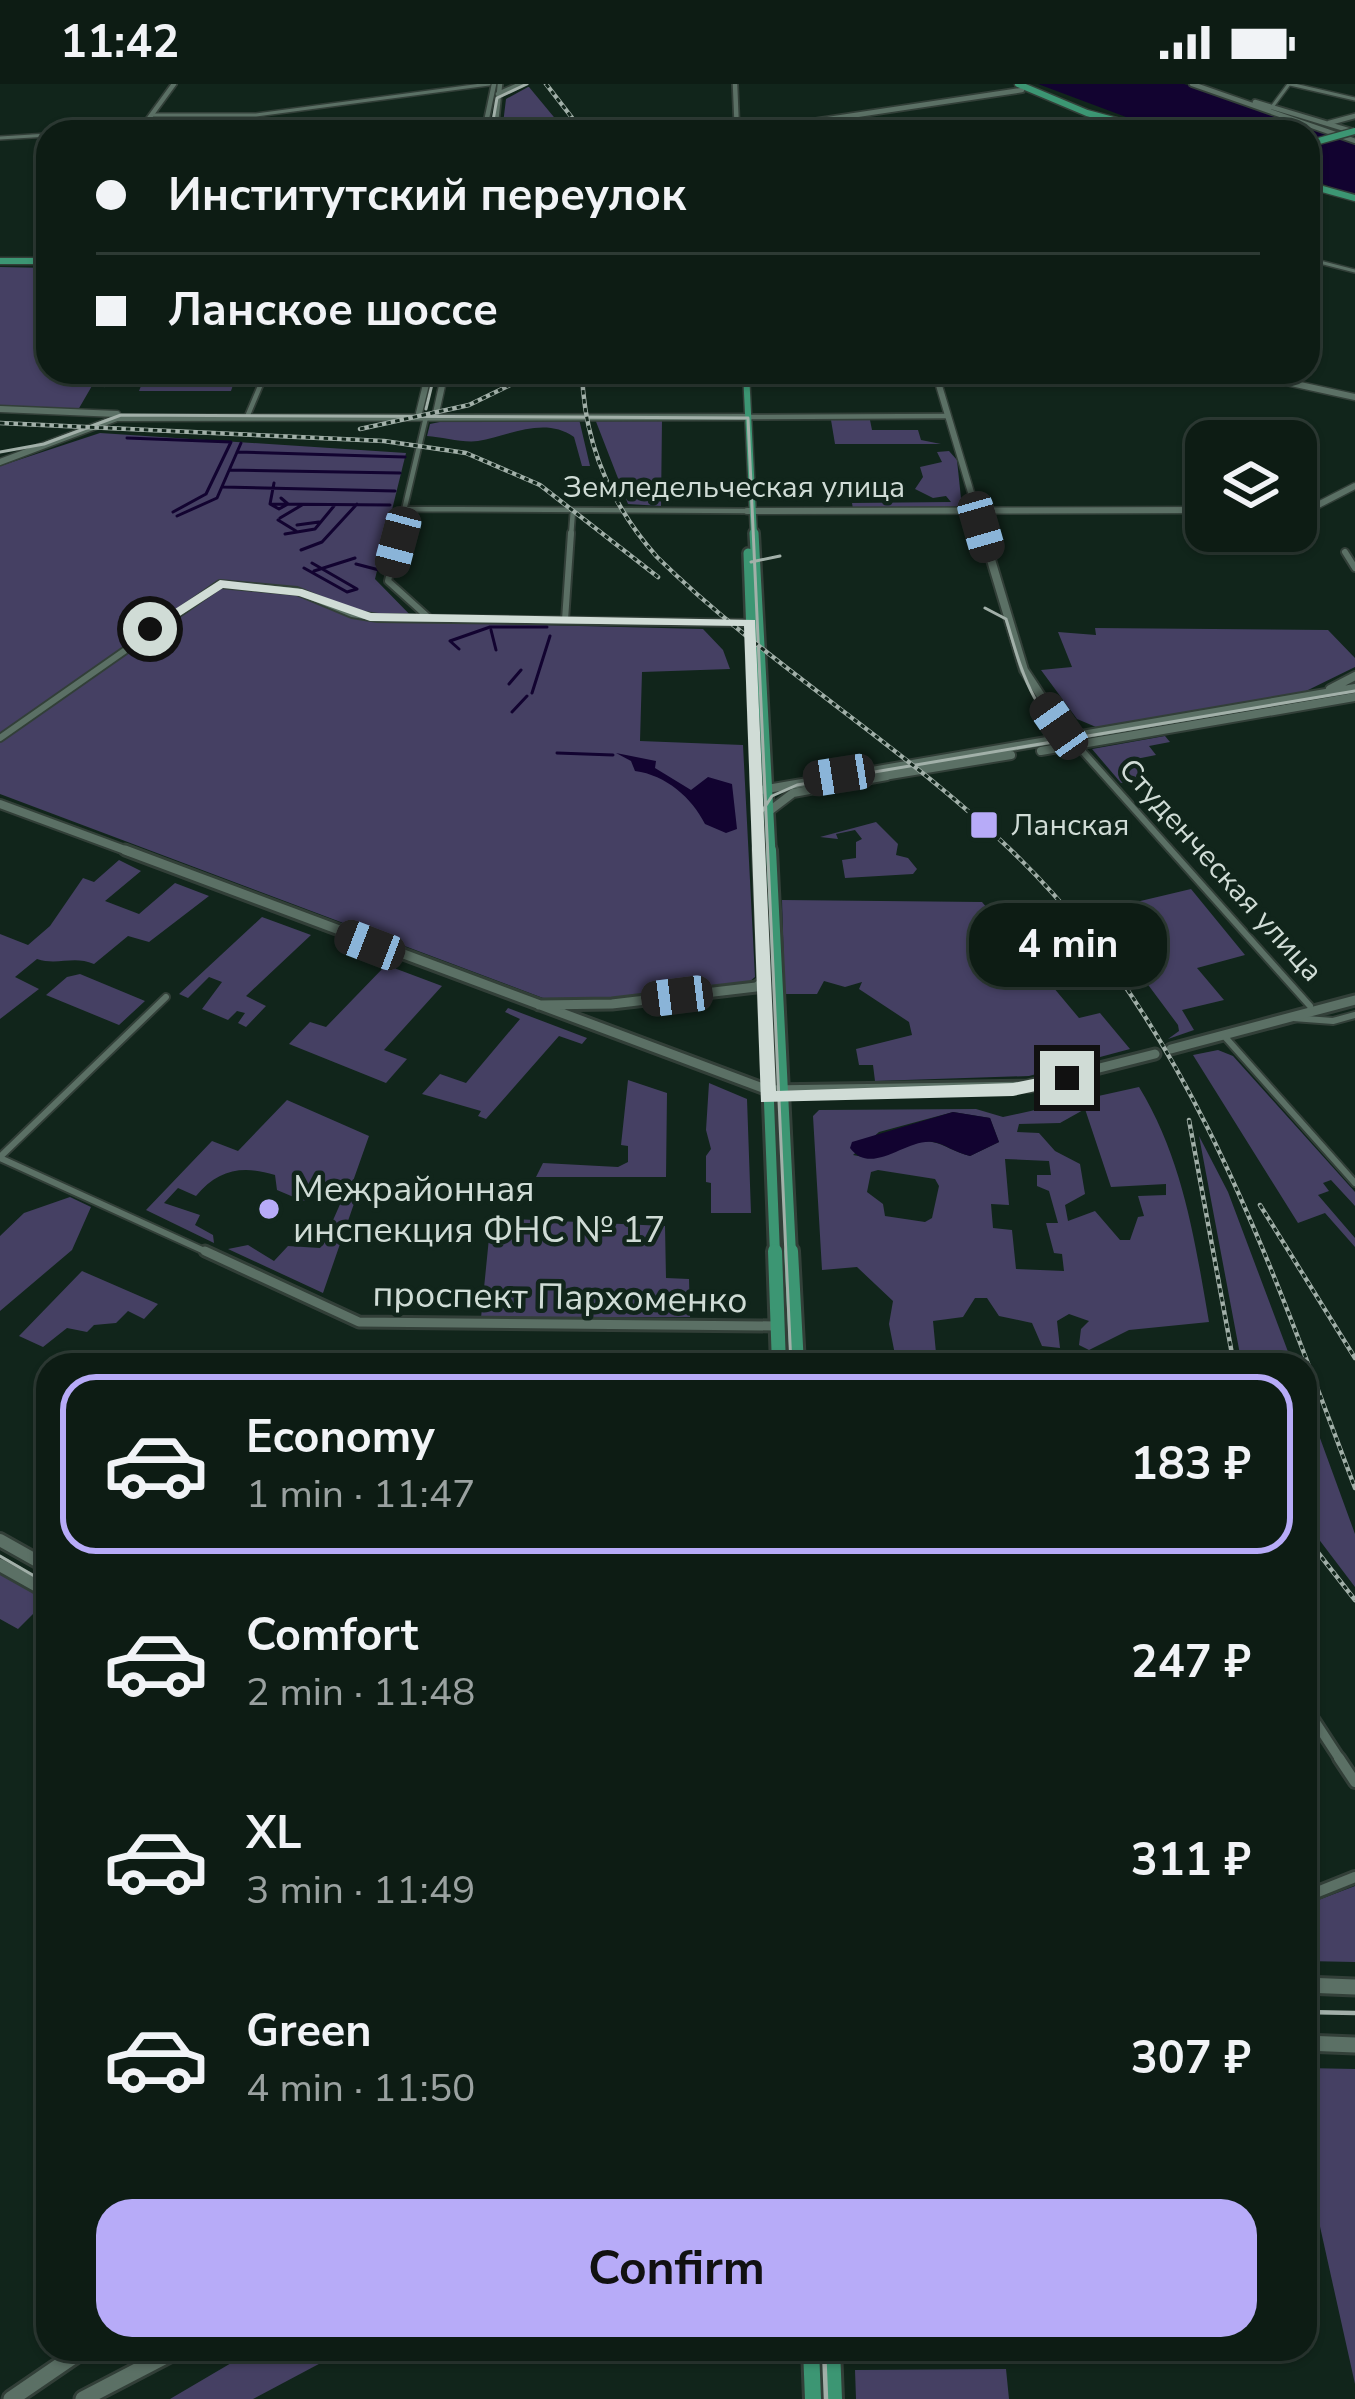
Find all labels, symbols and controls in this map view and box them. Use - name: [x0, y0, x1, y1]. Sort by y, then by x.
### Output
- text: 11:42: [60, 12, 179, 73]
- text: Институтский переулок: [168, 165, 686, 226]
- text: Ланское шоссе: [168, 280, 498, 341]
- map controls: [1185, 420, 1317, 552]
- button: layers: [1185, 420, 1317, 552]
- street label: Земледельческая улица: [563, 467, 905, 508]
- car: [954, 487, 1008, 567]
- car: [371, 503, 425, 581]
- route start: [123, 602, 177, 656]
- car: [1024, 686, 1094, 766]
- street label: Студенческая улица: [1109, 750, 1332, 991]
- car: [801, 752, 877, 798]
- place label: Ланская: [1011, 805, 1129, 846]
- marker: Ланская: [968, 809, 1000, 841]
- callout: 4 min: [968, 904, 1166, 988]
- car: [330, 915, 410, 975]
- text: 4 min: [1018, 918, 1118, 971]
- car: [639, 974, 715, 1018]
- route end: [1040, 1051, 1094, 1105]
- place label: Межрайонная инспекция ФНС № 17: [293, 1165, 665, 1255]
- marker: Межрайонная инспекция ФНС № 17: [256, 1196, 282, 1222]
- street label: проспект Пархоменко: [372, 1270, 748, 1325]
- text: Economy: [246, 1407, 435, 1468]
- icon: car: [102, 1410, 210, 1518]
- text: 183 ₽: [1131, 1434, 1251, 1495]
- text: 1 min · 11:47: [246, 1468, 475, 1521]
- text: Comfort: [246, 1605, 418, 1666]
- icon: car: [102, 1608, 210, 1716]
- text: 247 ₽: [1131, 1632, 1251, 1693]
- text: 2 min · 11:48: [246, 1666, 475, 1719]
- text: XL: [246, 1803, 302, 1864]
- icon: car: [102, 1806, 210, 1914]
- text: 311 ₽: [1131, 1830, 1251, 1891]
- text: 3 min · 11:49: [246, 1864, 475, 1917]
- text: Green: [246, 2001, 372, 2062]
- icon: car: [102, 2004, 210, 2112]
- text: 307 ₽: [1131, 2028, 1251, 2089]
- text: 4 min · 11:50: [246, 2062, 475, 2115]
- button: Confirm: [96, 2199, 1257, 2337]

